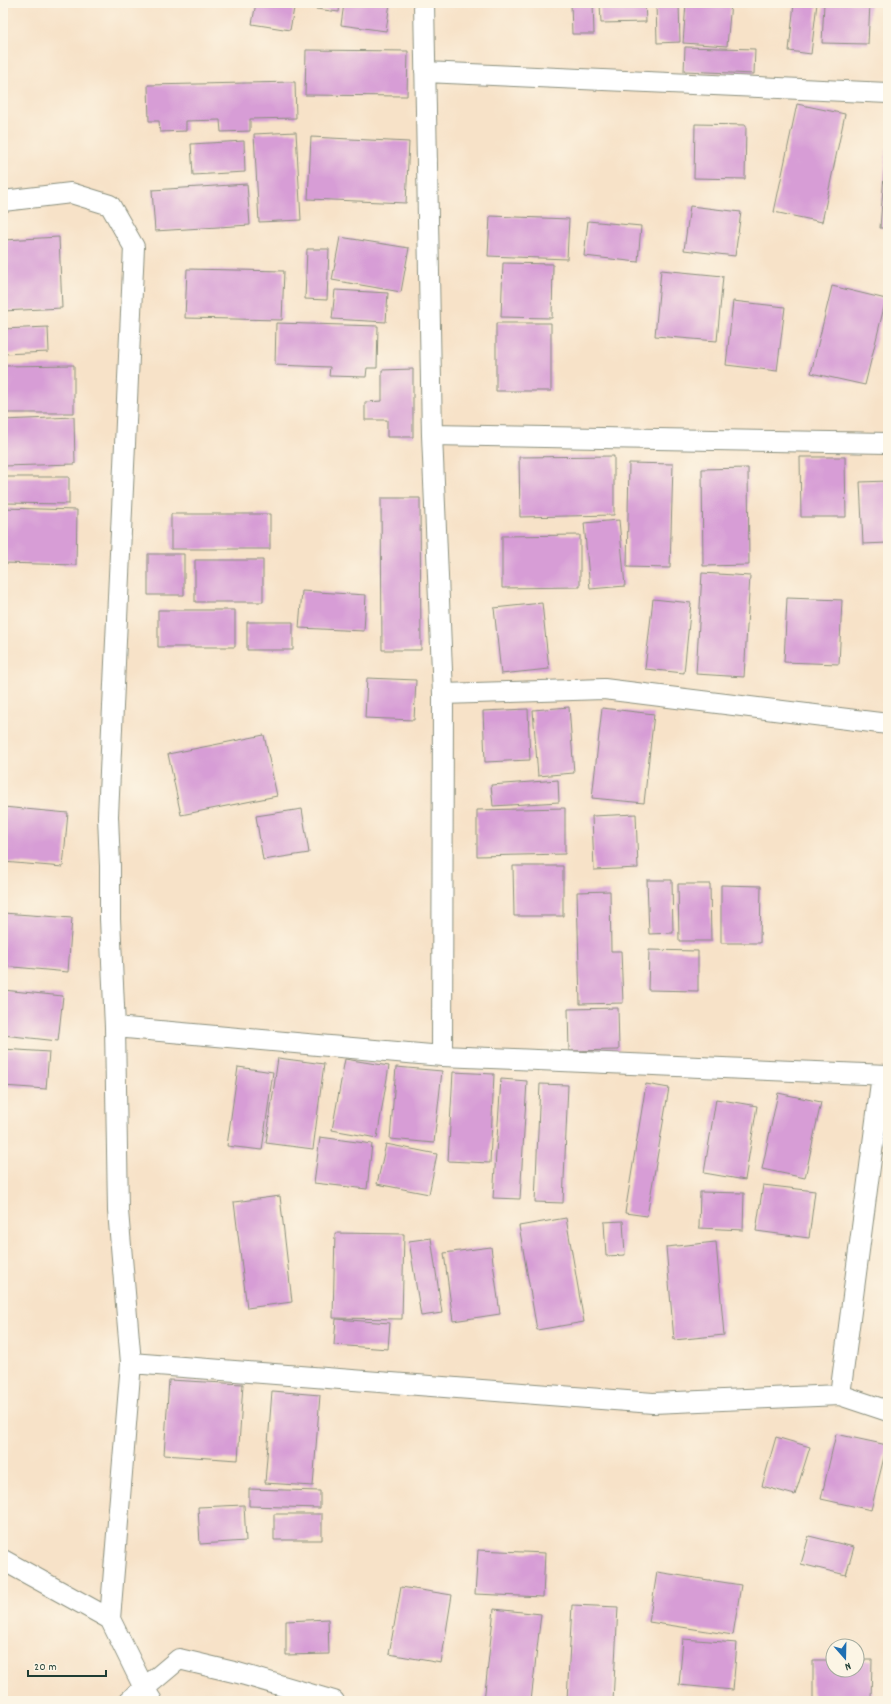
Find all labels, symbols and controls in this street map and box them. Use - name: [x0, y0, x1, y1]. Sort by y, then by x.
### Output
- north arrow: [825, 1638, 865, 1678]
- scale bar: [28, 1652, 106, 1678]
- text: N: [842, 1657, 853, 1674]
- text: 20 m: [34, 1659, 57, 1676]

